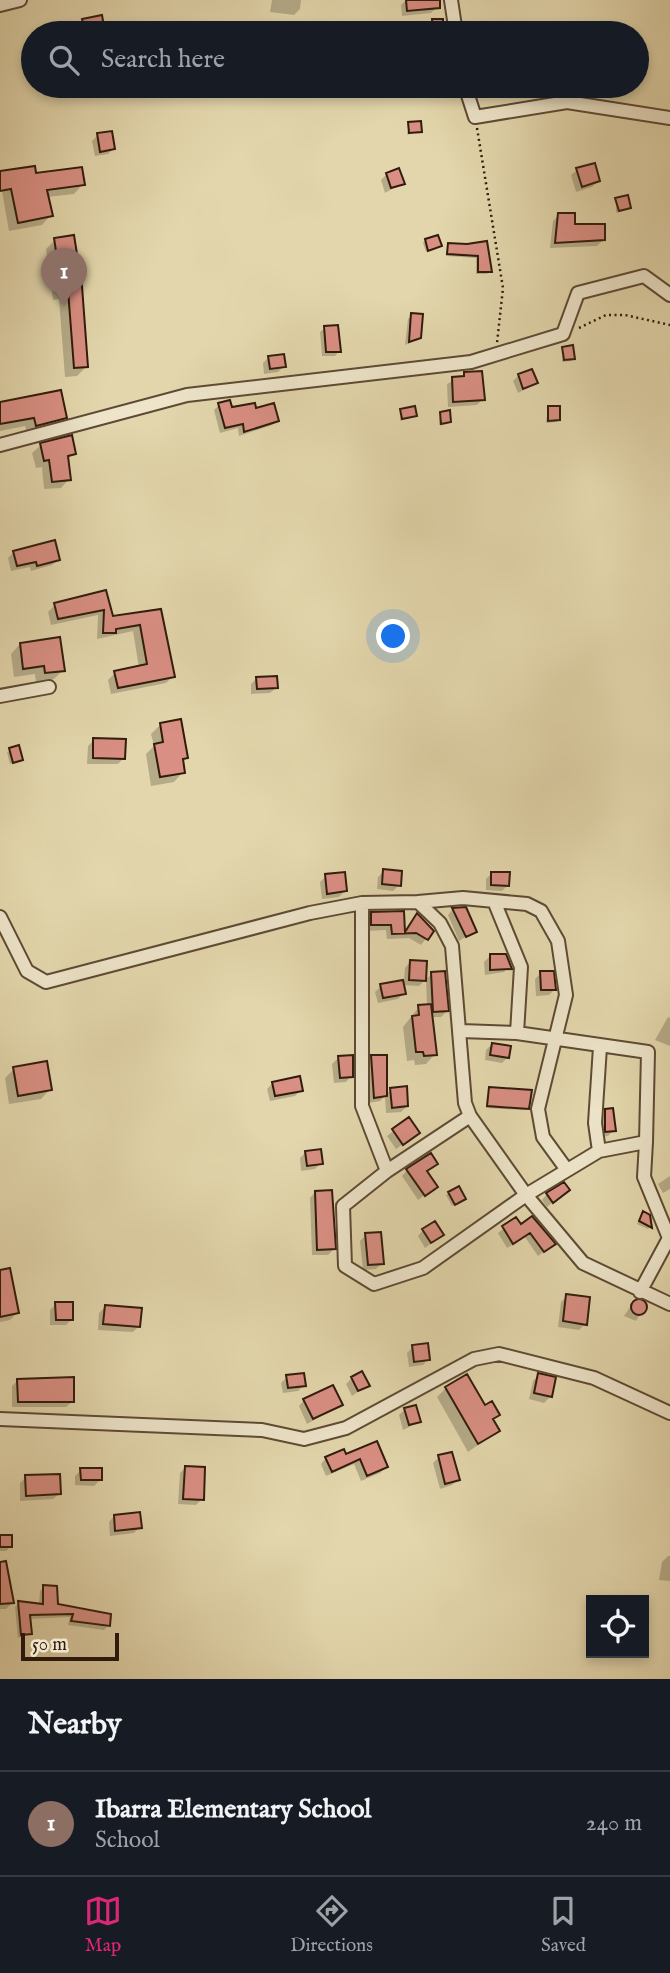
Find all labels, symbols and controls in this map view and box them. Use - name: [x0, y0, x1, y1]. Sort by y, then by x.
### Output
- search box: [21, 21, 649, 98]
- icon: search: [45, 41, 83, 79]
- text: Search here: [101, 43, 225, 76]
- pin: 1: [41, 248, 87, 306]
- your location: [376, 619, 410, 653]
- map controls: [586, 1595, 649, 1658]
- button: locate: [586, 1595, 649, 1658]
- scale bar: [21, 1630, 119, 1662]
- text: 50 m: [32, 1633, 67, 1657]
- text: Nearby: [28, 1706, 121, 1744]
- text: Ibarra Elementary School: [95, 1793, 371, 1826]
- text: 1: [47, 1809, 55, 1838]
- text: 240 m: [586, 1809, 642, 1838]
- text: School: [95, 1826, 160, 1855]
- tab: Map: [84, 1892, 122, 1958]
- tab: Directions: [290, 1892, 373, 1958]
- tab: Saved: [541, 1892, 586, 1958]

